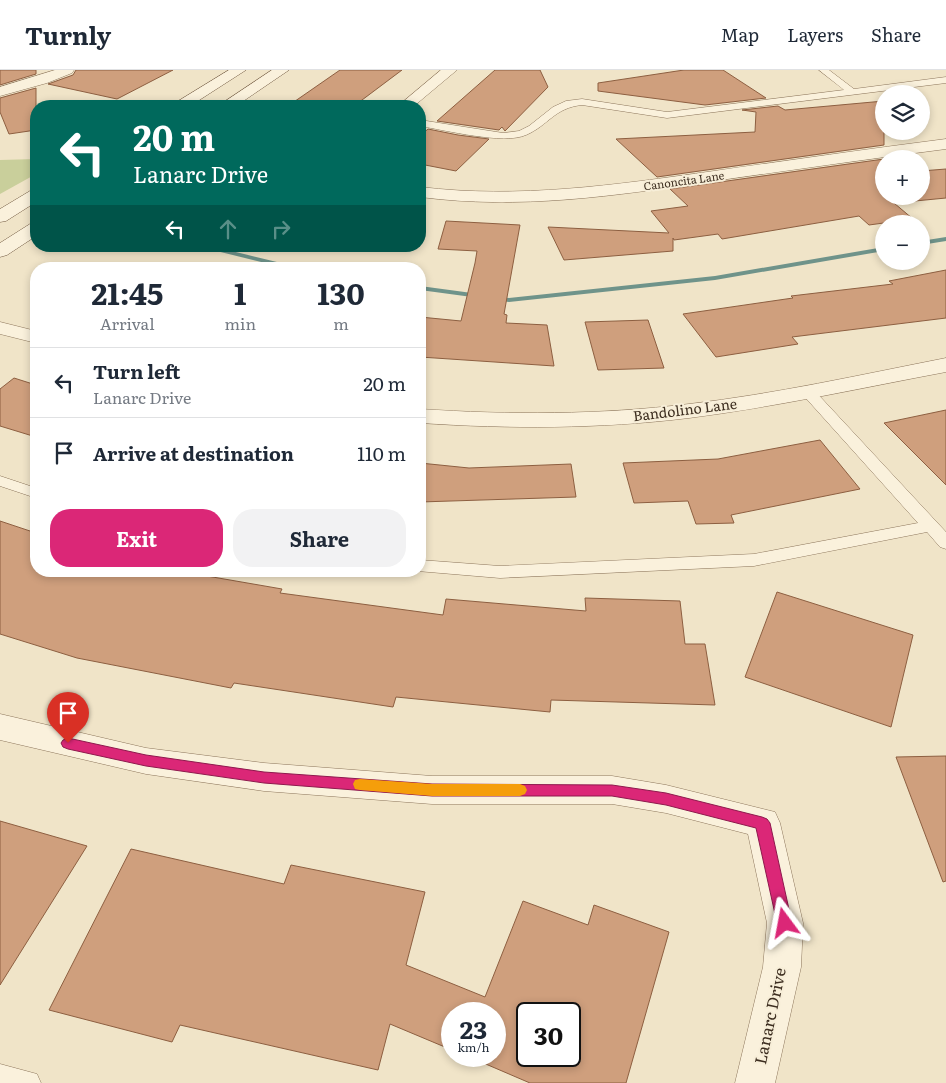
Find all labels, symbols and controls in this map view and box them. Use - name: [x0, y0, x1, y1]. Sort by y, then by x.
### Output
- text: Turnly: [25, 17, 111, 52]
- text: Map: [721, 21, 759, 48]
- text: Layers: [787, 21, 843, 48]
- text: Share: [871, 21, 921, 48]
- map controls: [875, 85, 930, 270]
- button: layers: [875, 85, 930, 140]
- text: 20 m: [133, 110, 215, 162]
- icon: left: [50, 120, 115, 185]
- button: +: [875, 150, 930, 205]
- text: Lanarc Drive: [133, 157, 268, 190]
- street label: Canoncita Lane: [643, 166, 725, 194]
- icon: left: [161, 215, 189, 243]
- icon: ahead: [214, 215, 242, 243]
- icon: right: [267, 215, 295, 243]
- button: −: [875, 215, 930, 270]
- text: 21:45: [91, 270, 163, 314]
- text: 1: [234, 270, 247, 314]
- text: 130: [317, 270, 365, 314]
- text: Arrival: [100, 311, 155, 335]
- text: min: [225, 311, 256, 335]
- text: m: [333, 311, 349, 335]
- text: Turn left: [93, 357, 180, 385]
- icon: left: [50, 369, 78, 397]
- text: 20 m: [363, 369, 406, 397]
- text: Lanarc Drive: [93, 385, 191, 409]
- street label: Bandolino Lane: [632, 393, 738, 425]
- icon: arrive: [50, 439, 78, 467]
- text: Arrive at destination: [93, 439, 294, 467]
- text: 110 m: [357, 439, 406, 467]
- button: Exit: [50, 509, 223, 567]
- button: Share: [233, 509, 406, 567]
- pin: [47, 692, 89, 743]
- icon: arrive: [54, 699, 82, 727]
- position arrow: [758, 896, 810, 948]
- street label: Lanarc Drive: [747, 965, 791, 1066]
- speed limit sign: 30: [516, 1002, 581, 1067]
- text: 23: [460, 1010, 487, 1047]
- text: km/h: [458, 1038, 489, 1056]

